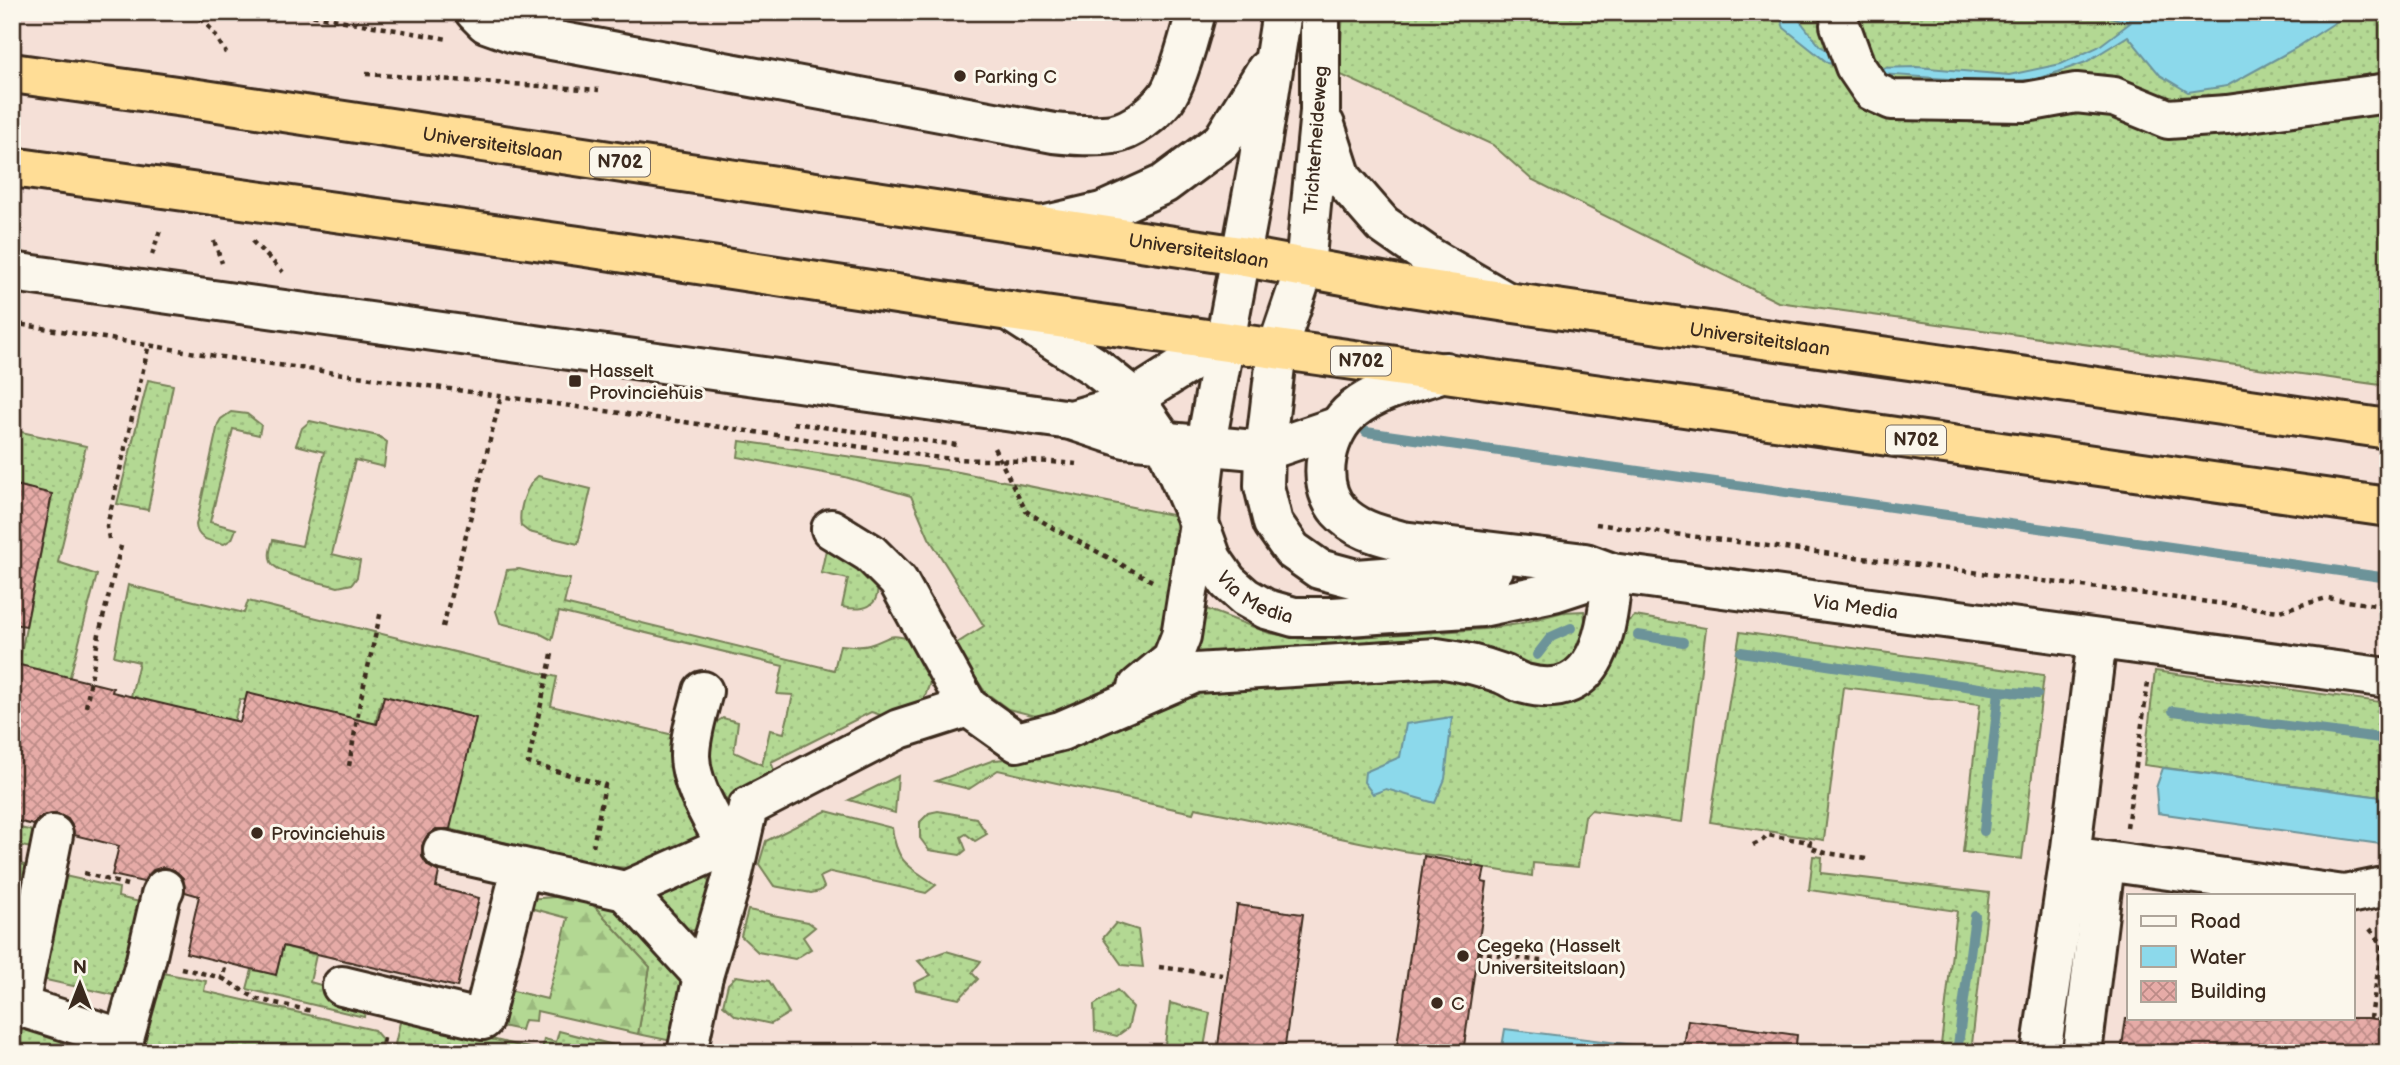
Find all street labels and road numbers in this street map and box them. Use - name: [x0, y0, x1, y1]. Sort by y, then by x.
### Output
- street label: Trichterheideweg: [1300, 65, 1333, 215]
- street label: Universiteitslaan: [421, 123, 564, 167]
- road number: N702: [590, 148, 650, 176]
- street label: Universiteitslaan: [1127, 229, 1271, 274]
- street label: Universiteitslaan: [1688, 318, 1831, 361]
- road number: N702: [1331, 346, 1391, 376]
- road number: N702: [1886, 426, 1946, 454]
- street label: Via Media: [1211, 567, 1296, 629]
- street label: Via Media: [1811, 590, 1899, 625]

